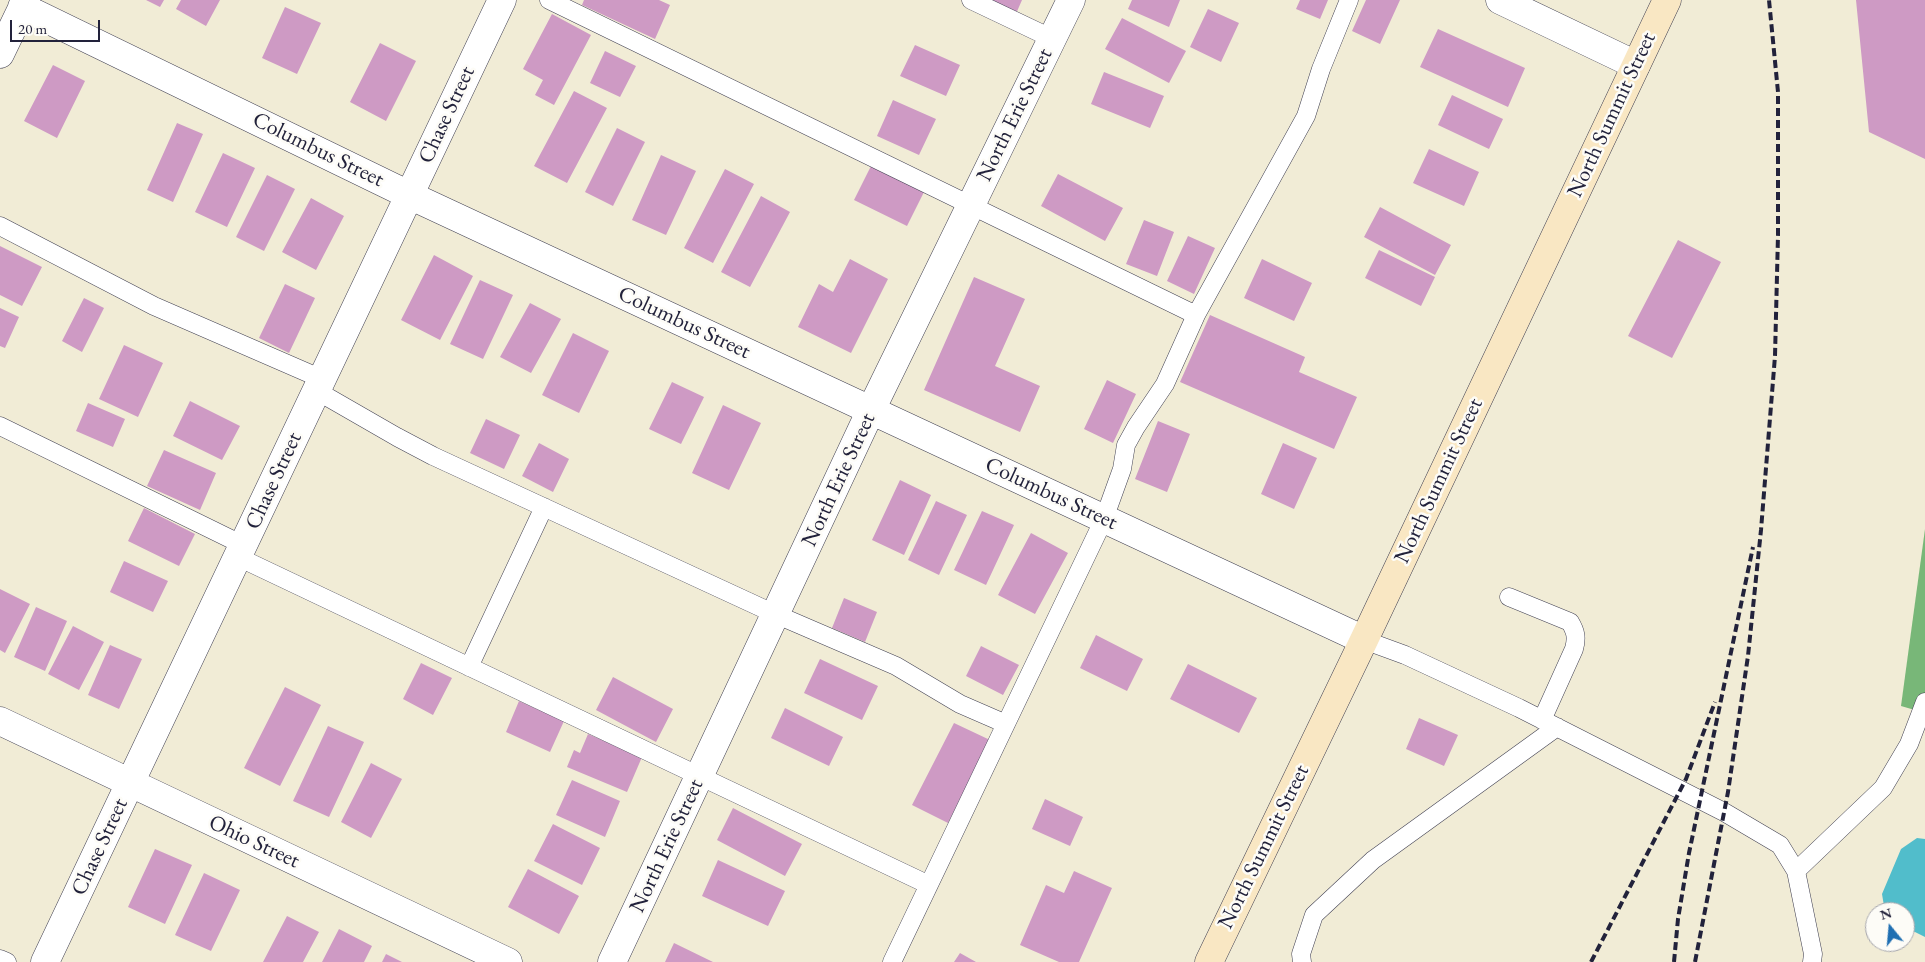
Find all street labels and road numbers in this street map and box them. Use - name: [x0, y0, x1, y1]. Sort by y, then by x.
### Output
- street label: North Summit Street: [1562, 28, 1662, 202]
- street label: North Erie Street: [971, 44, 1059, 186]
- street label: Chase Street: [413, 62, 481, 168]
- street label: Columbus Street: [248, 107, 388, 193]
- street label: Columbus Street: [614, 281, 754, 365]
- street label: North Summit Street: [1389, 394, 1489, 568]
- street label: North Erie Street: [796, 409, 882, 551]
- street label: Chase Street: [240, 428, 308, 534]
- street label: Columbus Street: [981, 452, 1121, 536]
- street label: North Summit Street: [1213, 761, 1315, 933]
- street label: North Erie Street: [624, 775, 710, 917]
- street label: Chase Street: [66, 794, 134, 900]
- street label: Ohio Street: [204, 810, 304, 874]

